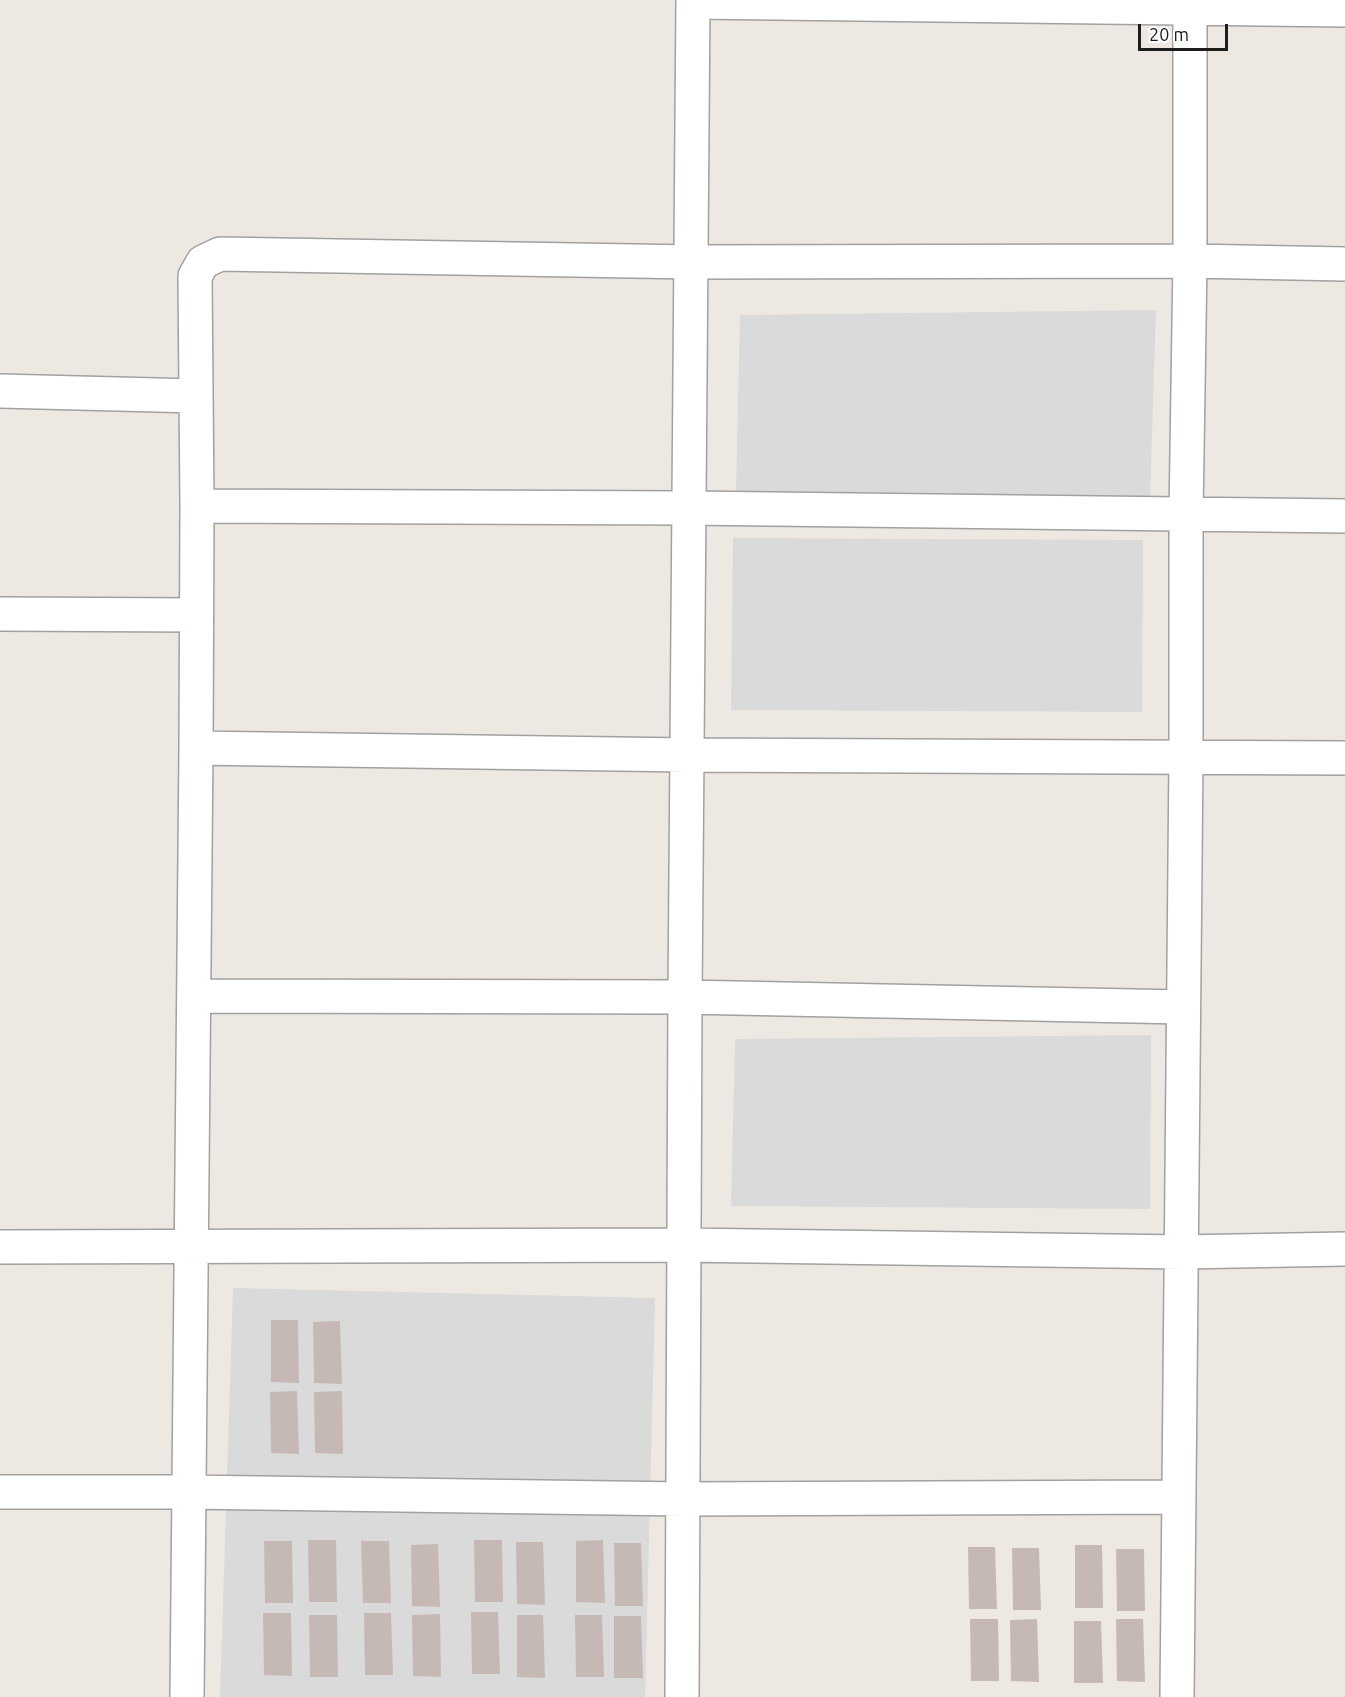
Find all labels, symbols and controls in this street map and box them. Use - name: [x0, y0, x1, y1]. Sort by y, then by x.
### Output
- scale bar: [1141, 12, 1231, 50]
- text: 20 m: [1149, 24, 1189, 44]

